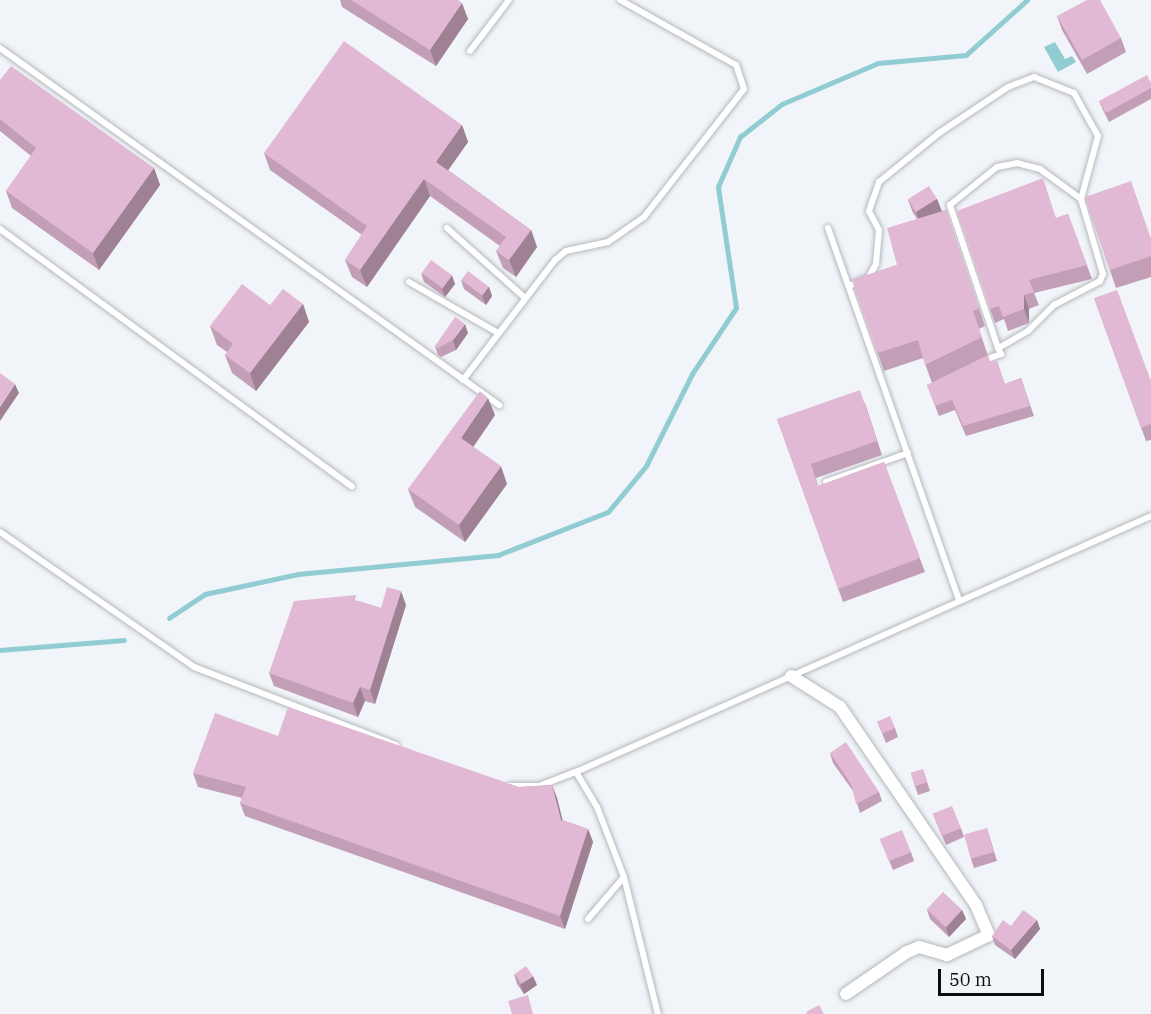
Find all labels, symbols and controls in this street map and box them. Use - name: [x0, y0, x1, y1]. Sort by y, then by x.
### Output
- scale bar: [941, 957, 1048, 995]
- text: 50 m: [949, 968, 992, 991]

